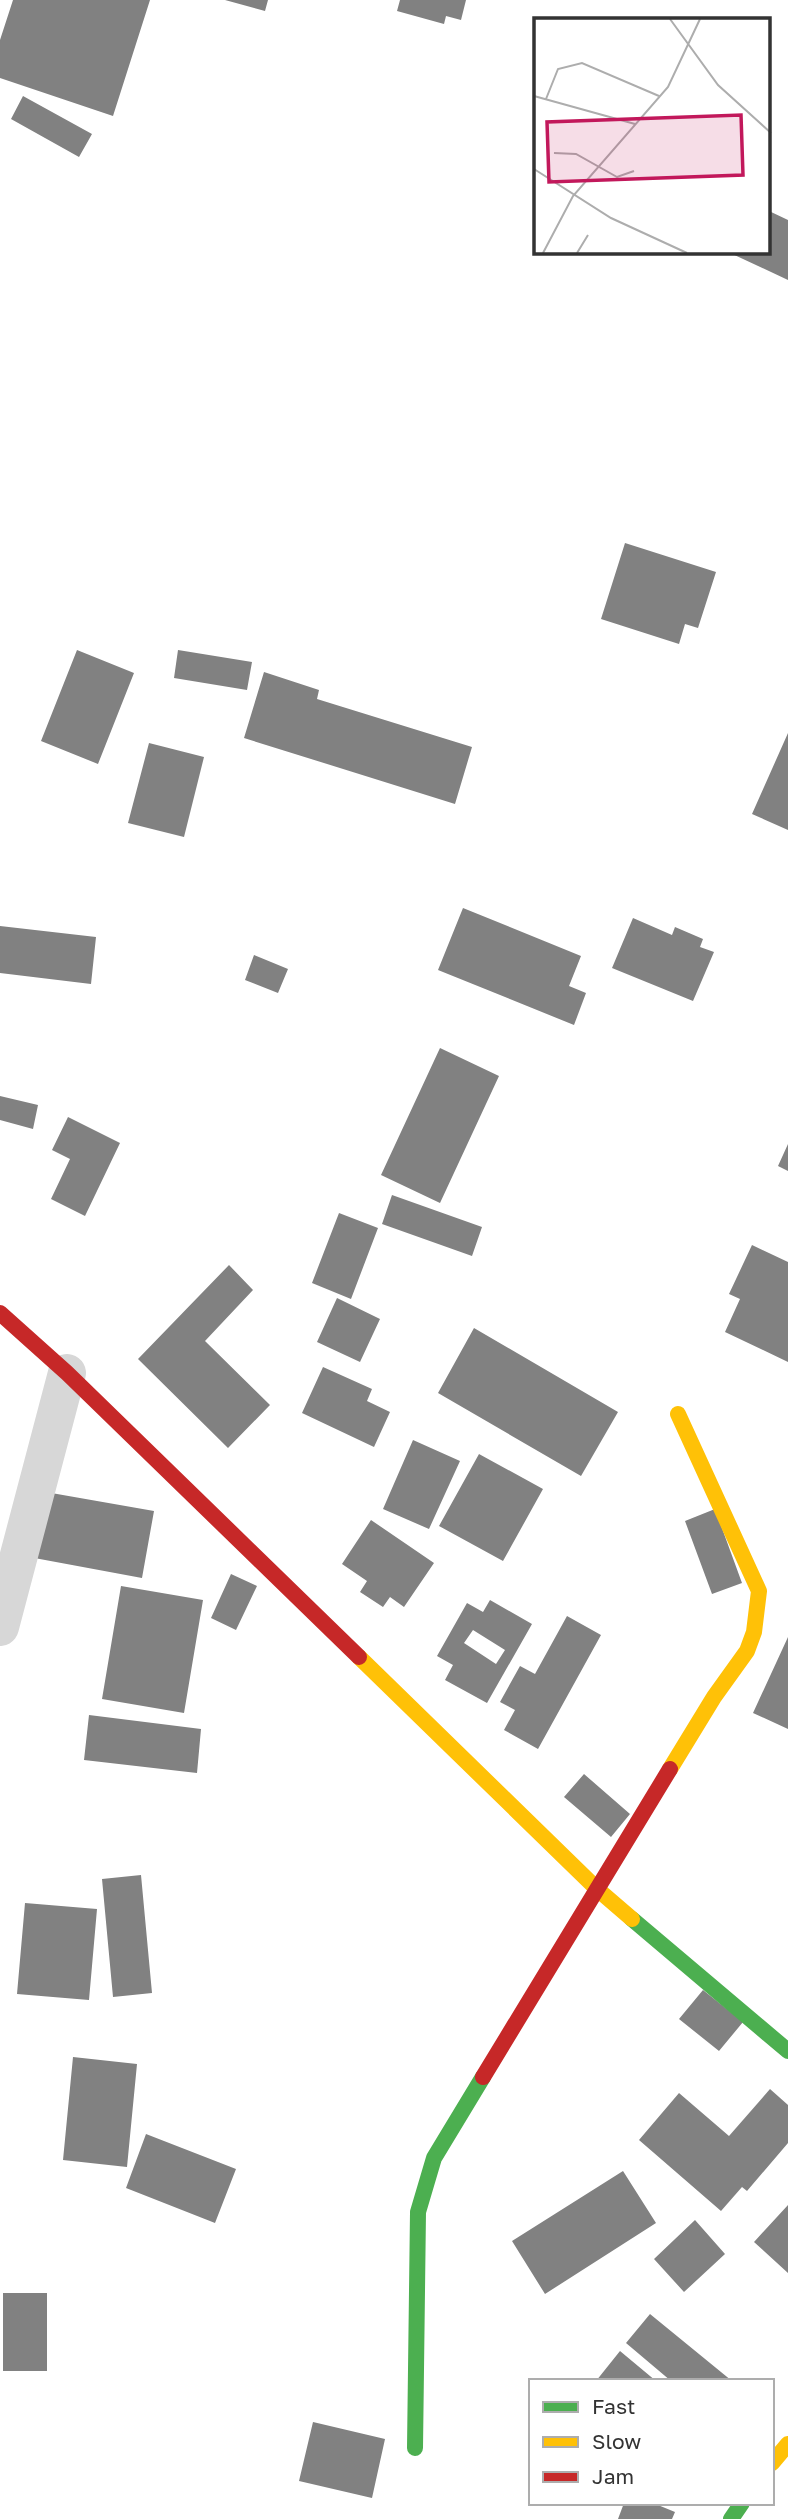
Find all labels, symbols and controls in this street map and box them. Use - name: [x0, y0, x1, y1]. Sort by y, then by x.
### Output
- inset map: [534, 18, 770, 254]
- legend: [529, 2379, 774, 2505]
- text: Fast: [592, 2393, 635, 2419]
- text: Slow: [592, 2428, 641, 2454]
- text: Jam: [592, 2463, 634, 2489]

